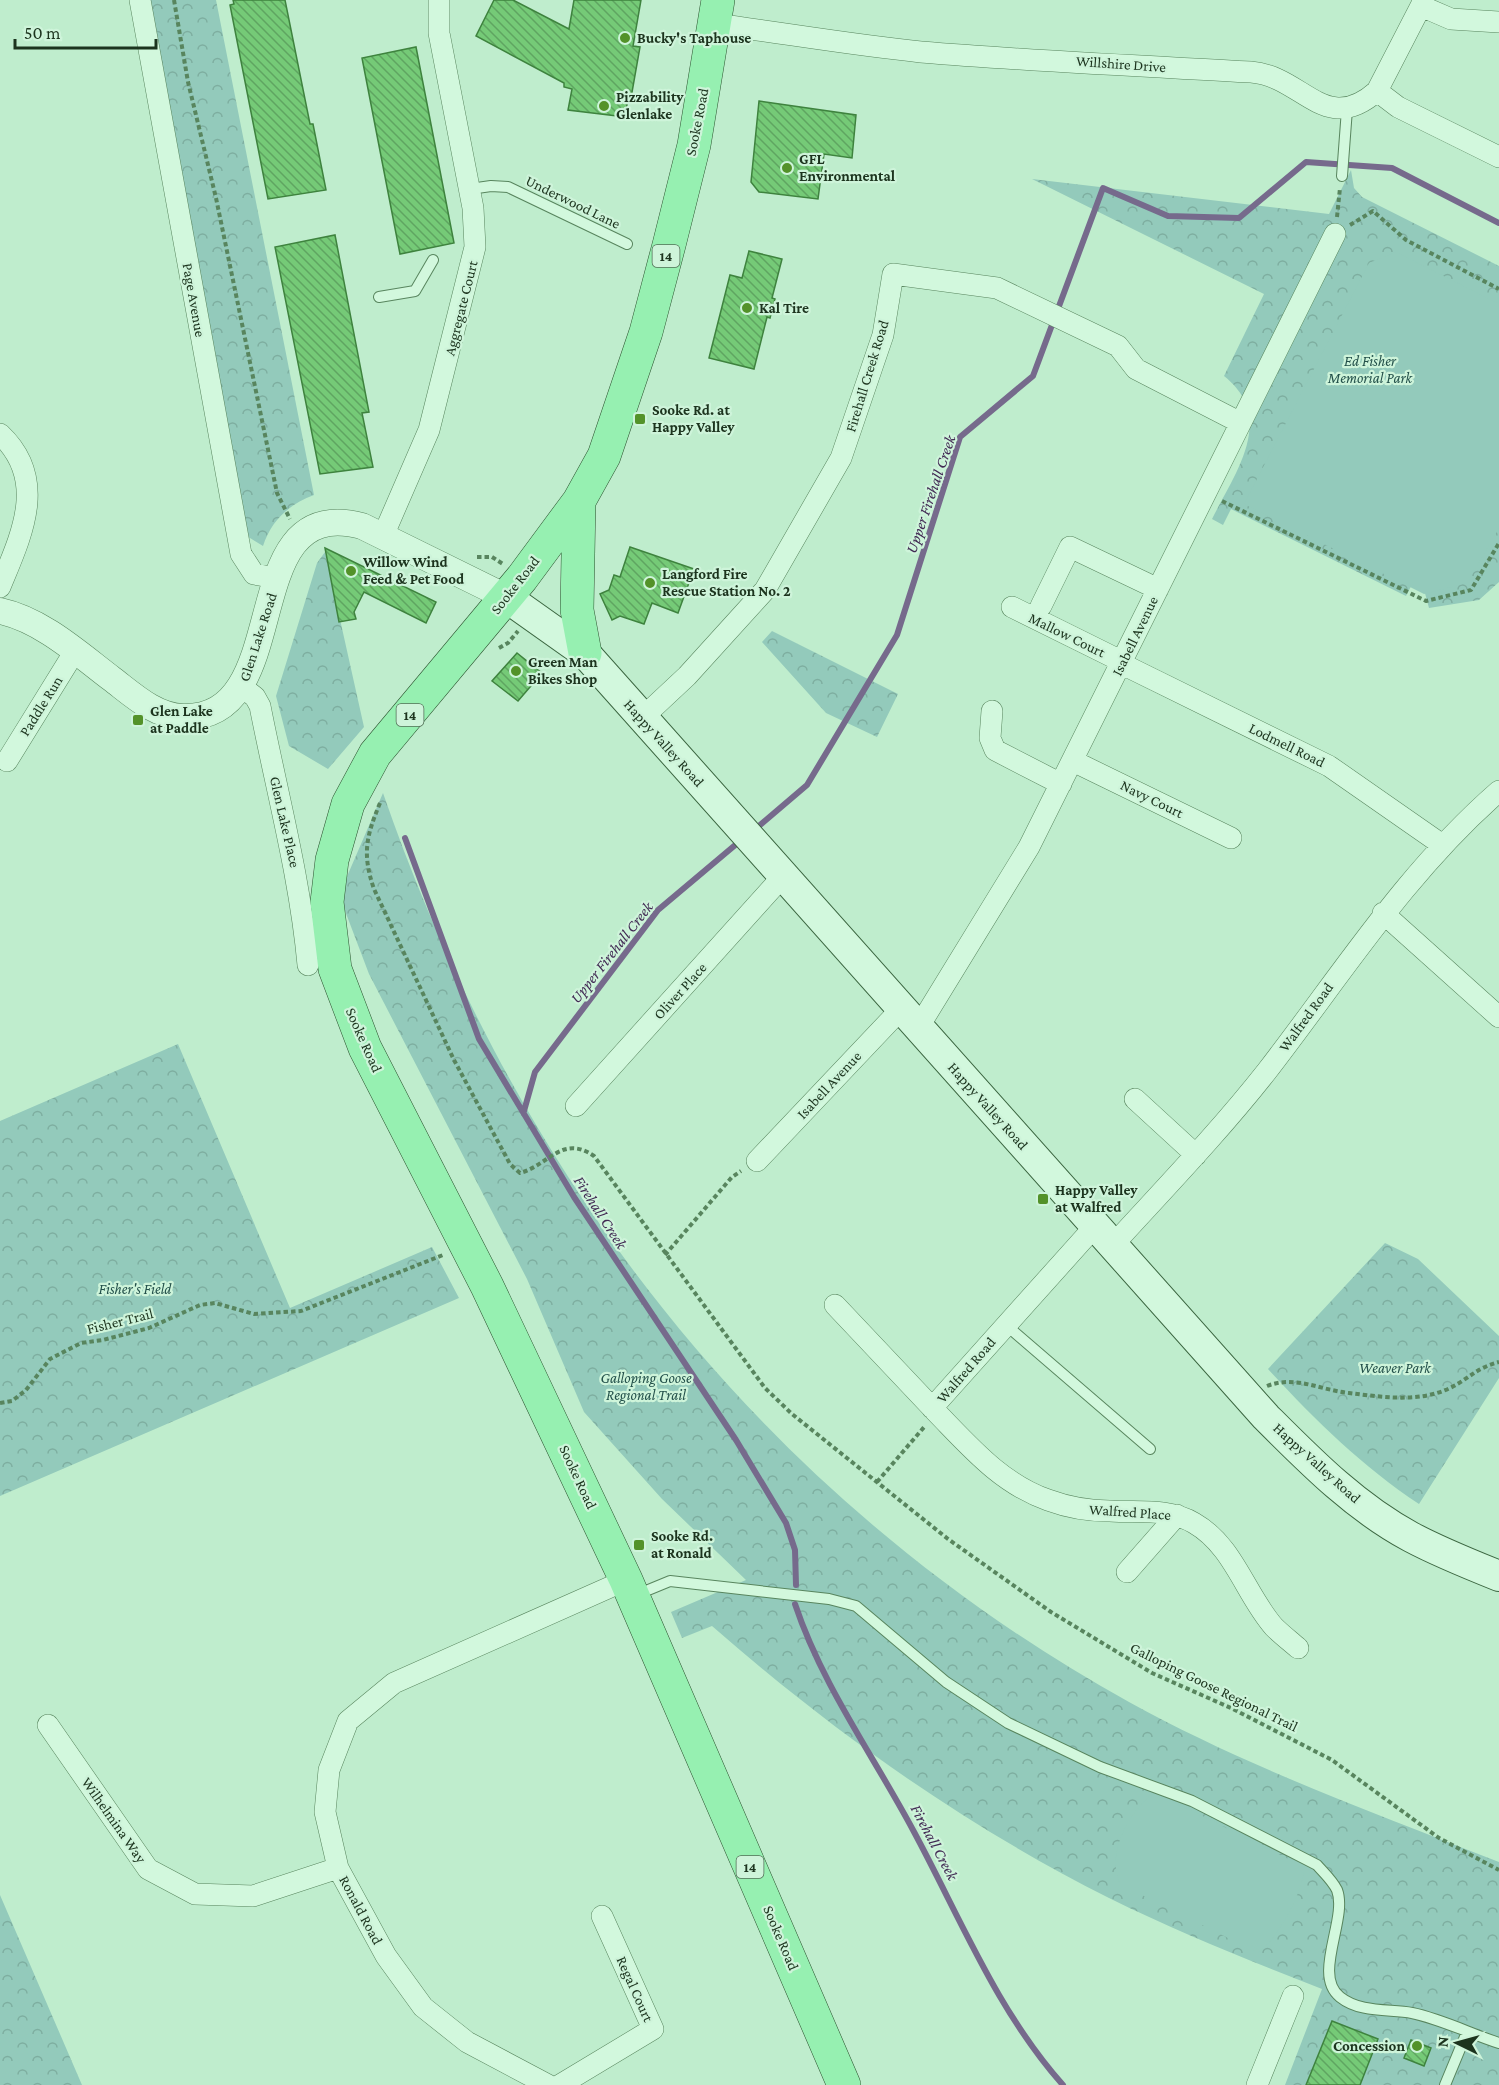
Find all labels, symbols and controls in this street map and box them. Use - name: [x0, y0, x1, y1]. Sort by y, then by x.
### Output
- scale bar: [15, 12, 156, 50]
- text: 50 m: [24, 23, 61, 43]
- place label: Bucky's Taphouse: [637, 30, 751, 46]
- marker: Bucky's Taphouse: [618, 31, 632, 45]
- street label: Willshire Drive: [1075, 53, 1167, 75]
- street label: Sooke Road: [683, 87, 711, 157]
- place label: Pizzability Glenlake: [616, 89, 684, 122]
- marker: Pizzability Glenlake: [597, 99, 611, 113]
- place label: GFL Environmental: [799, 151, 896, 184]
- marker: GFL Environmental: [780, 161, 794, 175]
- street label: Underwood Lane: [523, 172, 623, 232]
- road number: 14: [652, 245, 680, 267]
- street label: Aggregate Court: [441, 258, 482, 357]
- street label: Page Avenue: [179, 262, 208, 339]
- place label: Kal Tire: [759, 300, 809, 316]
- marker: Kal Tire: [740, 301, 754, 315]
- street label: Firehall Creek Road: [842, 318, 892, 434]
- park label: Ed Fisher Memorial Park: [1327, 353, 1414, 386]
- place label: Sooke Rd. at Happy Valley: [652, 402, 735, 435]
- marker: Sooke Rd. at Happy Valley: [633, 412, 647, 426]
- water label: Upper Firehall Creek: [902, 432, 960, 556]
- street label: Sooke Road: [488, 553, 543, 617]
- place label: Willow Wind Feed & Pet Food: [362, 554, 465, 587]
- marker: Willow Wind Feed & Pet Food: [344, 564, 358, 578]
- place label: Langford Fire Rescue Station No. 2: [662, 566, 791, 599]
- marker: Langford Fire Rescue Station No. 2: [643, 576, 657, 590]
- street label: Glen Lake Road: [236, 591, 280, 683]
- street label: Isabell Avenue: [1109, 593, 1161, 678]
- street label: Mallow Court: [1026, 610, 1109, 661]
- place label: Green Man Bikes Shop: [528, 654, 598, 687]
- marker: Green Man Bikes Shop: [509, 664, 523, 678]
- street label: Paddle Run: [16, 673, 66, 739]
- street label: Happy Valley Road: [620, 696, 707, 791]
- place label: Glen Lake at Paddle: [150, 703, 213, 736]
- road number: 14: [396, 704, 424, 726]
- marker: Glen Lake at Paddle: [131, 713, 145, 727]
- street label: Lodmell Road: [1246, 720, 1328, 770]
- street label: Glen Lake Place: [267, 775, 303, 869]
- street label: Navy Court: [1118, 777, 1187, 822]
- water label: Upper Firehall Creek: [567, 898, 658, 1007]
- street label: Oliver Place: [650, 959, 710, 1023]
- street label: Walfred Road: [1276, 979, 1336, 1055]
- street label: Sooke Road: [343, 1005, 385, 1075]
- street label: Isabell Avenue: [794, 1048, 865, 1122]
- street label: Happy Valley Road: [944, 1059, 1031, 1154]
- water label: Firehall Creek: [571, 1173, 631, 1253]
- place label: Happy Valley at Walfred: [1055, 1182, 1138, 1215]
- marker: Happy Valley at Walfred: [1036, 1192, 1050, 1206]
- park label: Fisher's Field: [99, 1281, 172, 1297]
- street label: Fisher Trail: [85, 1305, 155, 1337]
- street label: Walfred Road: [933, 1334, 999, 1406]
- park label: Weaver Park: [1359, 1360, 1432, 1376]
- park label: Galloping Goose Regional Trail: [600, 1370, 692, 1404]
- street label: Happy Valley Road: [1270, 1420, 1364, 1507]
- street label: Sooke Road: [556, 1442, 600, 1512]
- street label: Walfred Place: [1089, 1501, 1172, 1523]
- place label: Sooke Rd. at Ronald: [651, 1528, 713, 1561]
- marker: Sooke Rd. at Ronald: [632, 1538, 646, 1552]
- street label: Galloping Goose Regional Trail: [1127, 1639, 1300, 1736]
- street label: Wilhelmina Way: [78, 1774, 149, 1866]
- water label: Firehall Creek: [907, 1801, 962, 1884]
- road number: 14: [736, 1856, 764, 1878]
- street label: Ronald Road: [336, 1873, 386, 1947]
- street label: Sooke Road: [760, 1903, 802, 1973]
- street label: Regal Court: [613, 1954, 657, 2026]
- north arrow: [1427, 2013, 1487, 2073]
- text: N: [1434, 2035, 1452, 2048]
- place label: Concession: [1333, 2038, 1405, 2054]
- marker: Concession: [1410, 2039, 1424, 2053]

